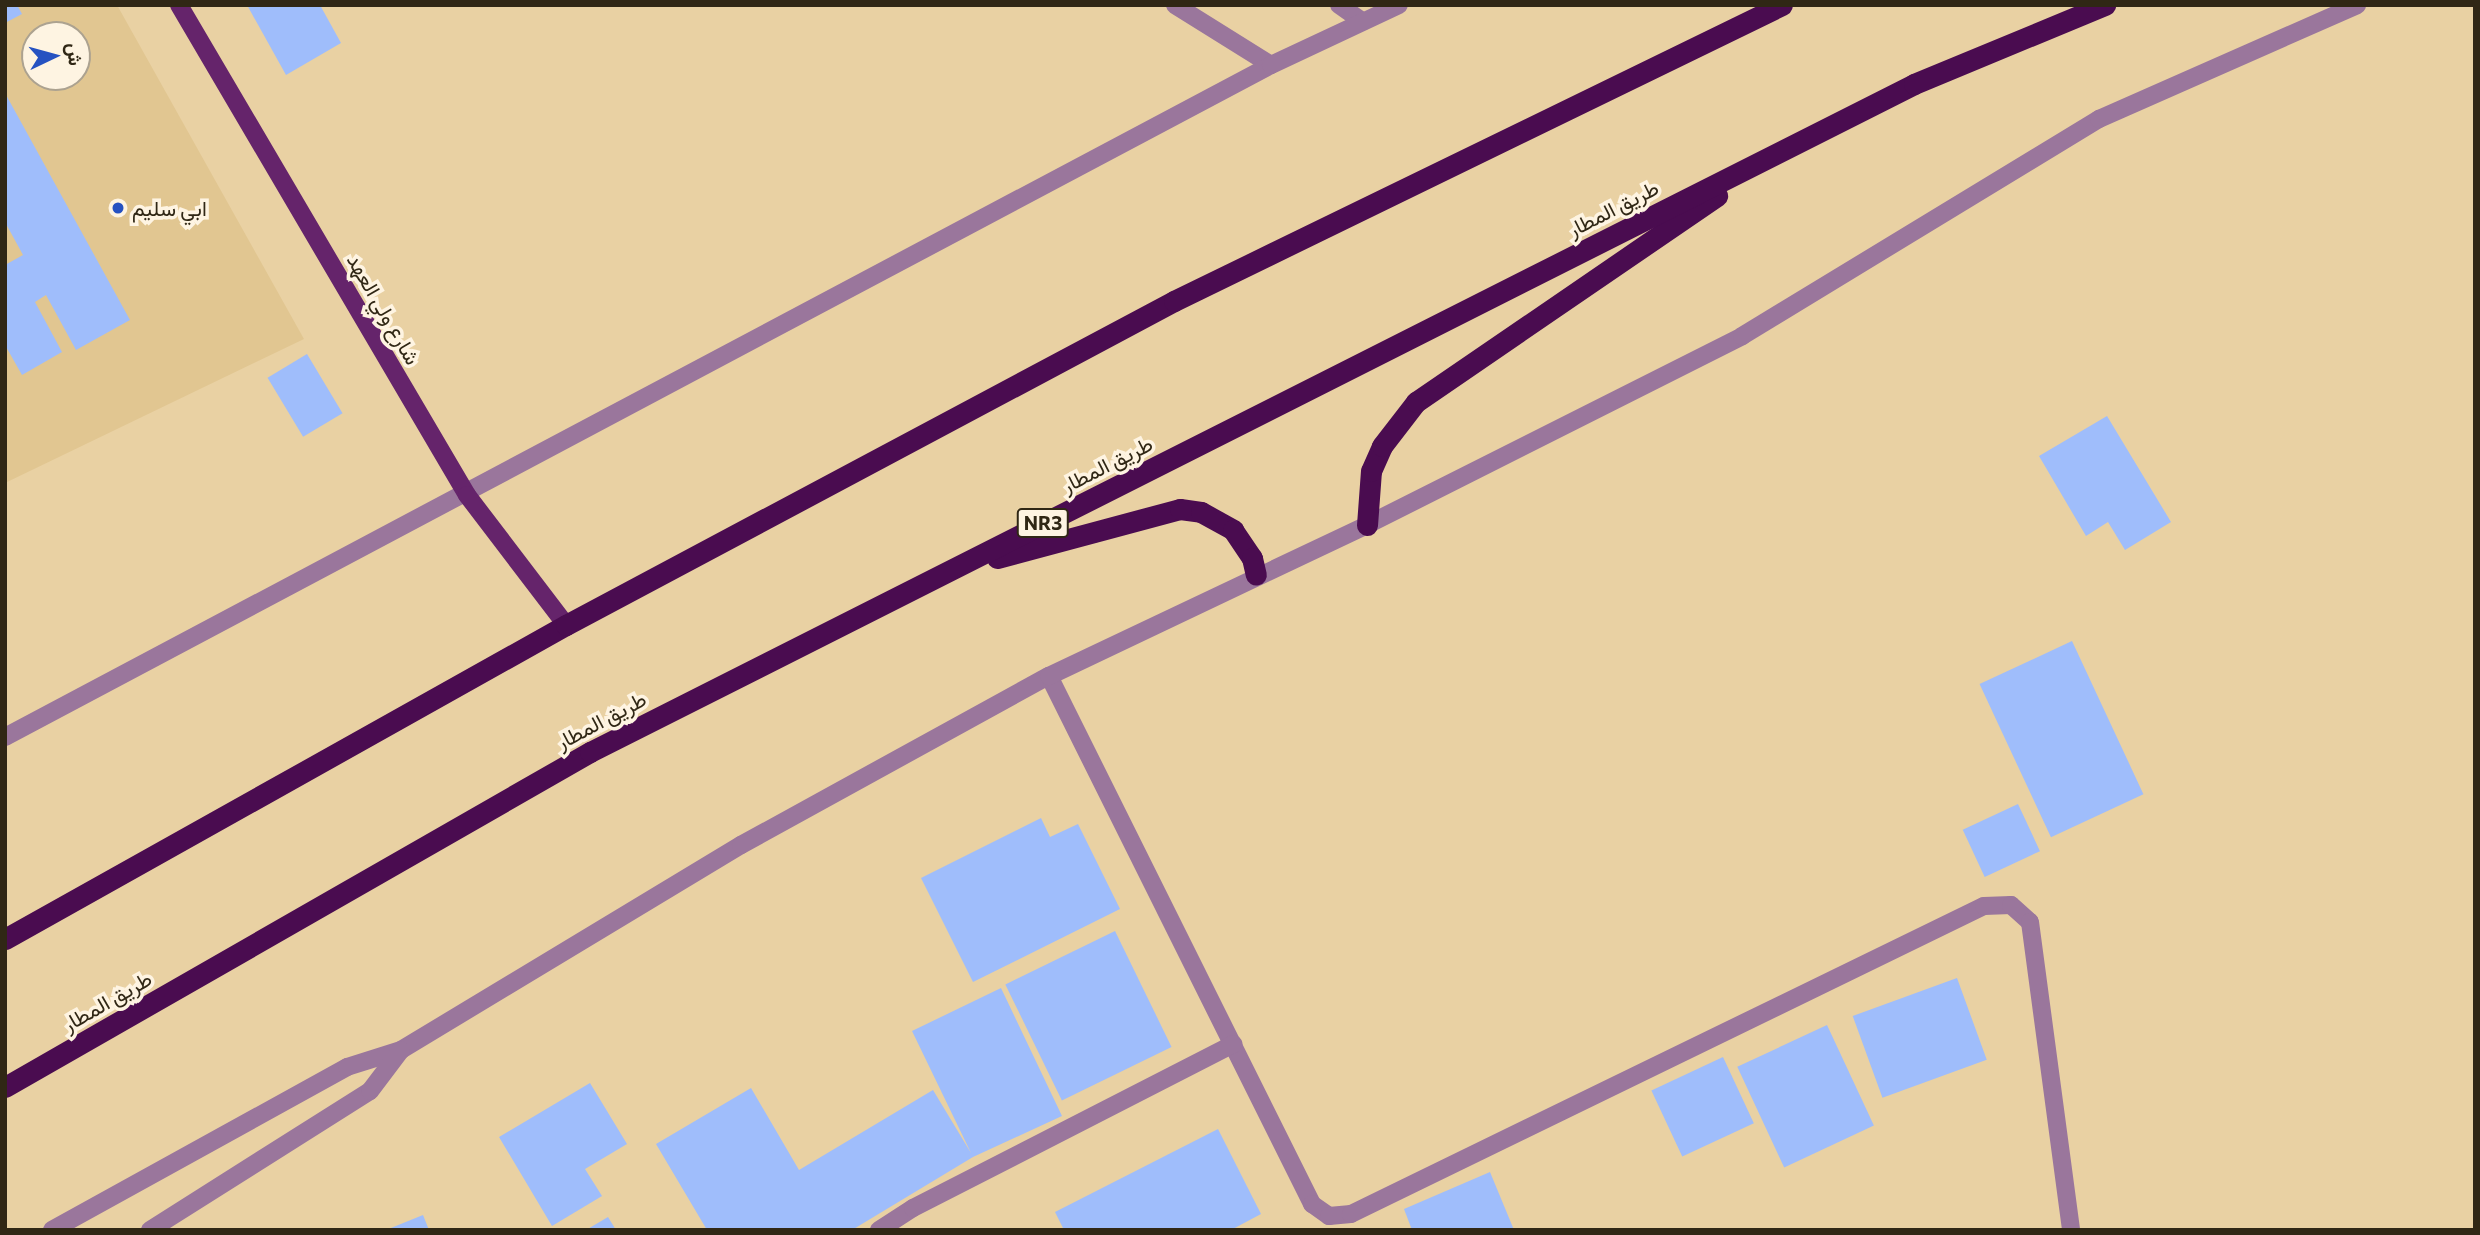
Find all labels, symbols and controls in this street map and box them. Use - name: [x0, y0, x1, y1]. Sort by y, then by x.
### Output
- north arrow: [21, 21, 91, 91]
- text: ش: [63, 42, 88, 67]
- street label: طريق المطار: [1563, 174, 1663, 242]
- place label: ابي سليم: [132, 195, 207, 221]
- marker: ابي سليم: [110, 200, 126, 216]
- street label: شارع ولي العهد: [342, 249, 426, 369]
- street label: طريق المطار: [1057, 430, 1157, 498]
- road number: NR3: [1017, 508, 1069, 538]
- street label: طريق المطار: [552, 686, 650, 754]
- street label: طريق المطار: [58, 965, 156, 1037]

